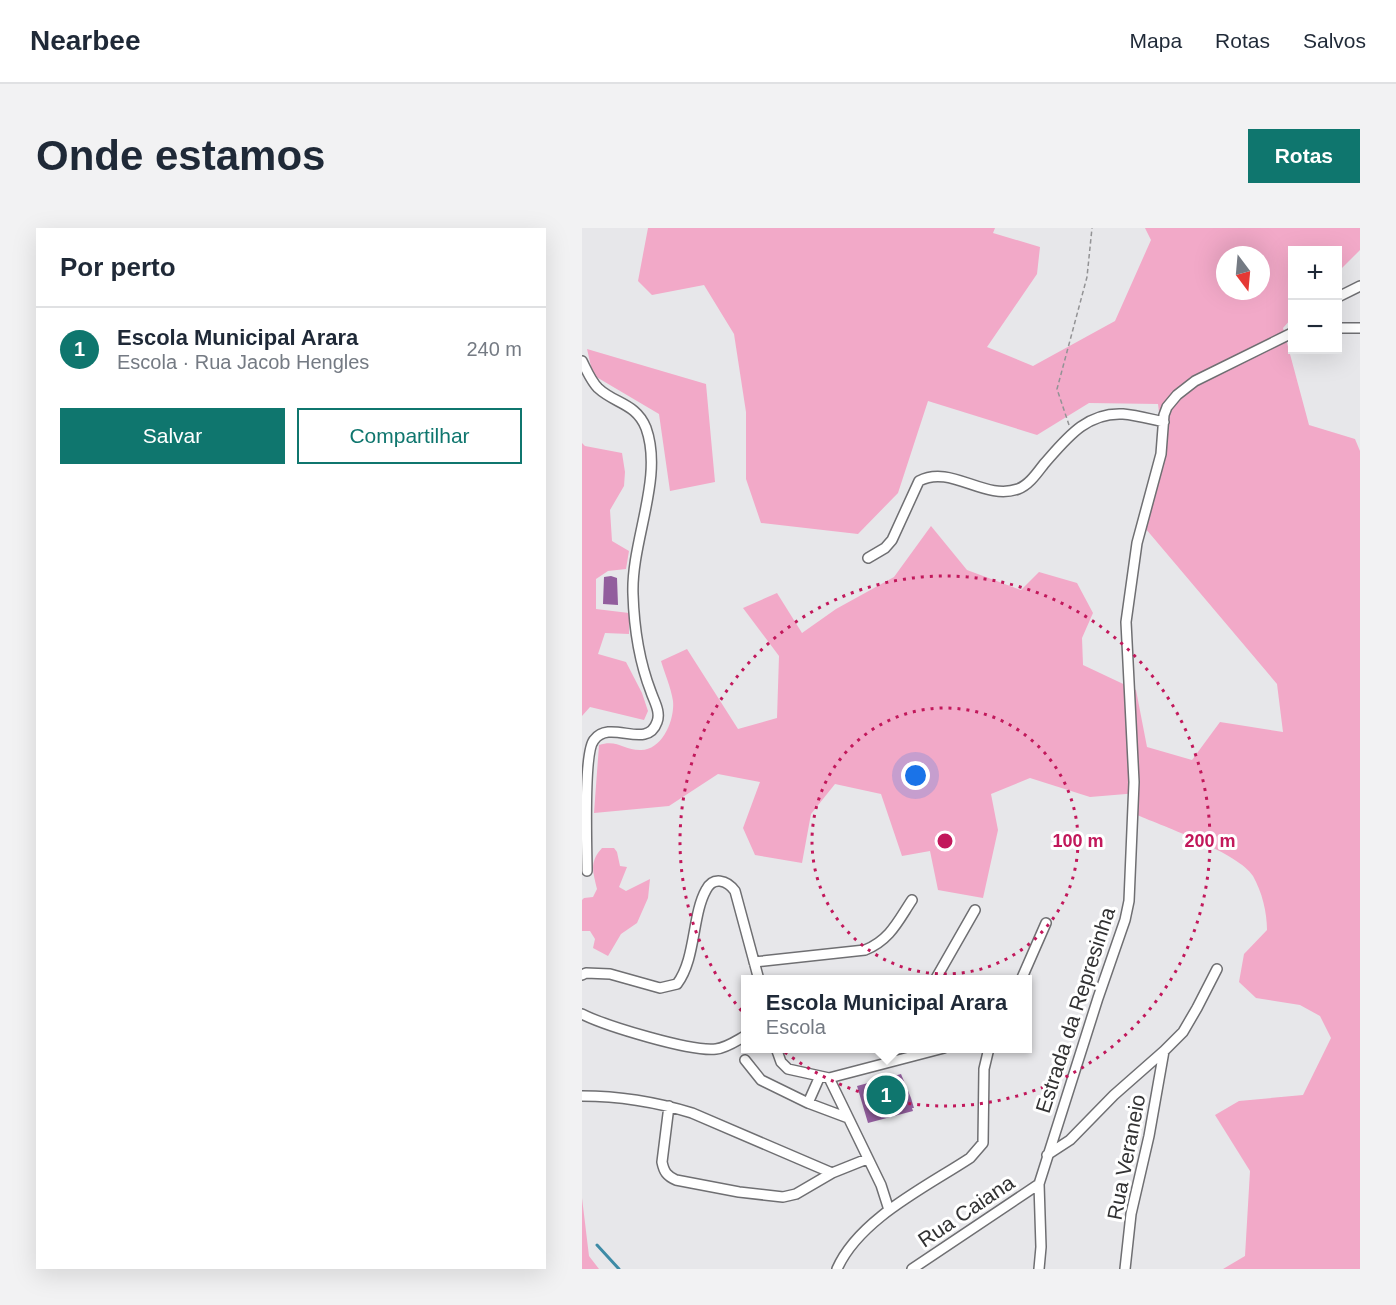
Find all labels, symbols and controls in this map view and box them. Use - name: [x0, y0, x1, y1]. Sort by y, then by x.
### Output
- text: Nearbee: [30, 25, 141, 56]
- text: Mapa: [1130, 29, 1182, 52]
- text: Rotas: [1215, 29, 1270, 52]
- text: Salvos: [1303, 29, 1366, 52]
- button: Rotas: [1248, 129, 1360, 183]
- text: Onde estamos: [36, 132, 325, 179]
- north arrow: [1216, 246, 1270, 300]
- map controls: [1288, 246, 1342, 354]
- button: +: [1288, 246, 1342, 300]
- text: Por perto: [60, 252, 176, 282]
- button: −: [1288, 300, 1342, 354]
- text: Escola Municipal Arara: [117, 325, 358, 350]
- text: 1: [74, 338, 85, 360]
- text: 240 m: [466, 338, 522, 360]
- text: Escola · Rua Jacob Hengles: [117, 351, 369, 373]
- button: Salvar: [60, 408, 285, 464]
- button: Compartilhar: [297, 408, 522, 464]
- your location: [901, 761, 930, 790]
- centre of rings: [935, 831, 955, 851]
- text: 100 m: [1052, 831, 1104, 851]
- text: 200 m: [1184, 831, 1236, 851]
- street label: Estrada da Represinha: [1031, 904, 1119, 1116]
- popup: [741, 975, 1032, 1053]
- text: Escola Municipal Arara: [766, 990, 1007, 1015]
- text: Escola: [766, 1016, 826, 1038]
- pin: 1: [866, 1072, 906, 1118]
- street label: Rua Veraneio: [1103, 1092, 1149, 1222]
- street label: Rua Caiana: [914, 1170, 1019, 1252]

